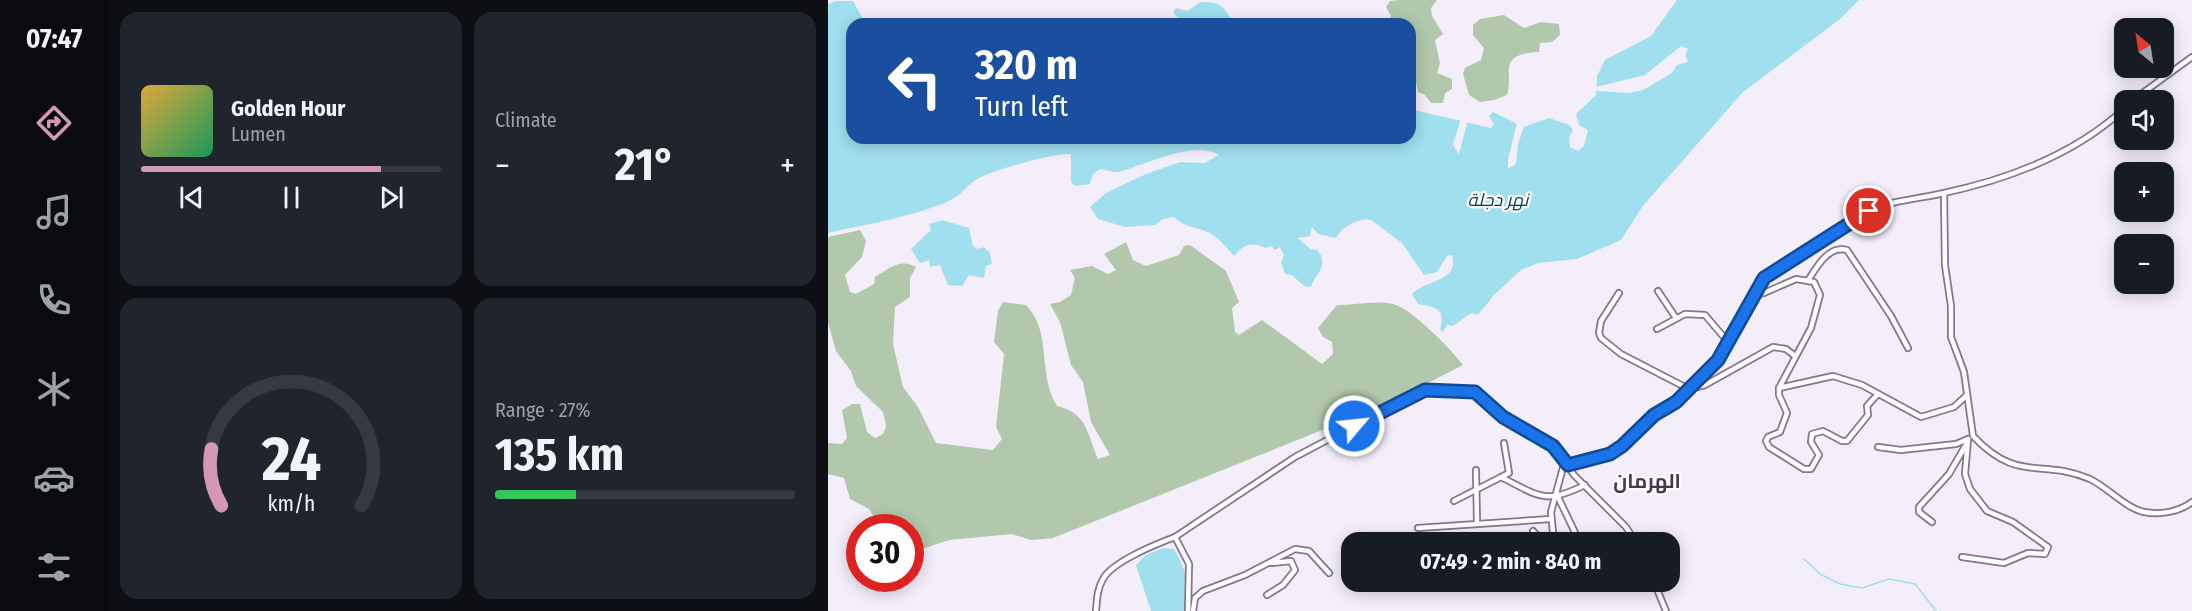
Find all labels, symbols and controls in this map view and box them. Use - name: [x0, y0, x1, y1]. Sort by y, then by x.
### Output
- north arrow: [2114, 18, 2174, 78]
- map controls: [2114, 18, 2174, 294]
- text: 07:47: [26, 23, 82, 55]
- text: 320 m: [975, 40, 1078, 90]
- icon: left: [876, 42, 954, 120]
- button: sound: [2114, 90, 2174, 150]
- text: Turn left: [975, 91, 1068, 123]
- text: Golden Hour: [231, 95, 345, 122]
- icon: directions: [33, 102, 75, 144]
- text: Climate: [495, 108, 557, 132]
- text: Lumen: [231, 122, 286, 146]
- text: 21°: [615, 138, 675, 192]
- text: −: [495, 146, 510, 186]
- text: +: [780, 146, 795, 186]
- button: +: [2114, 162, 2174, 222]
- icon: previous: [175, 181, 208, 214]
- icon: pause: [275, 181, 308, 214]
- icon: next: [375, 181, 408, 214]
- pin: [1843, 185, 1894, 236]
- water label: نهر دجلة: [1468, 189, 1531, 211]
- icon: music: [33, 191, 75, 233]
- icon: arrive: [1852, 194, 1885, 227]
- button: −: [2114, 234, 2174, 294]
- icon: phone: [33, 279, 75, 321]
- icon: climate: [33, 368, 75, 410]
- position arrow: [1322, 394, 1386, 458]
- text: Range · 27%: [495, 398, 591, 422]
- text: 24: [260, 422, 321, 497]
- text: 135 km: [495, 428, 624, 482]
- icon: car: [33, 457, 75, 499]
- district label: الهرمان: [1613, 469, 1681, 494]
- text: km/h: [267, 491, 315, 517]
- speed limit sign: 30: [846, 514, 924, 592]
- icon: filters: [33, 546, 75, 588]
- text: 07:49 · 2 min · 840 m: [1420, 548, 1601, 575]

